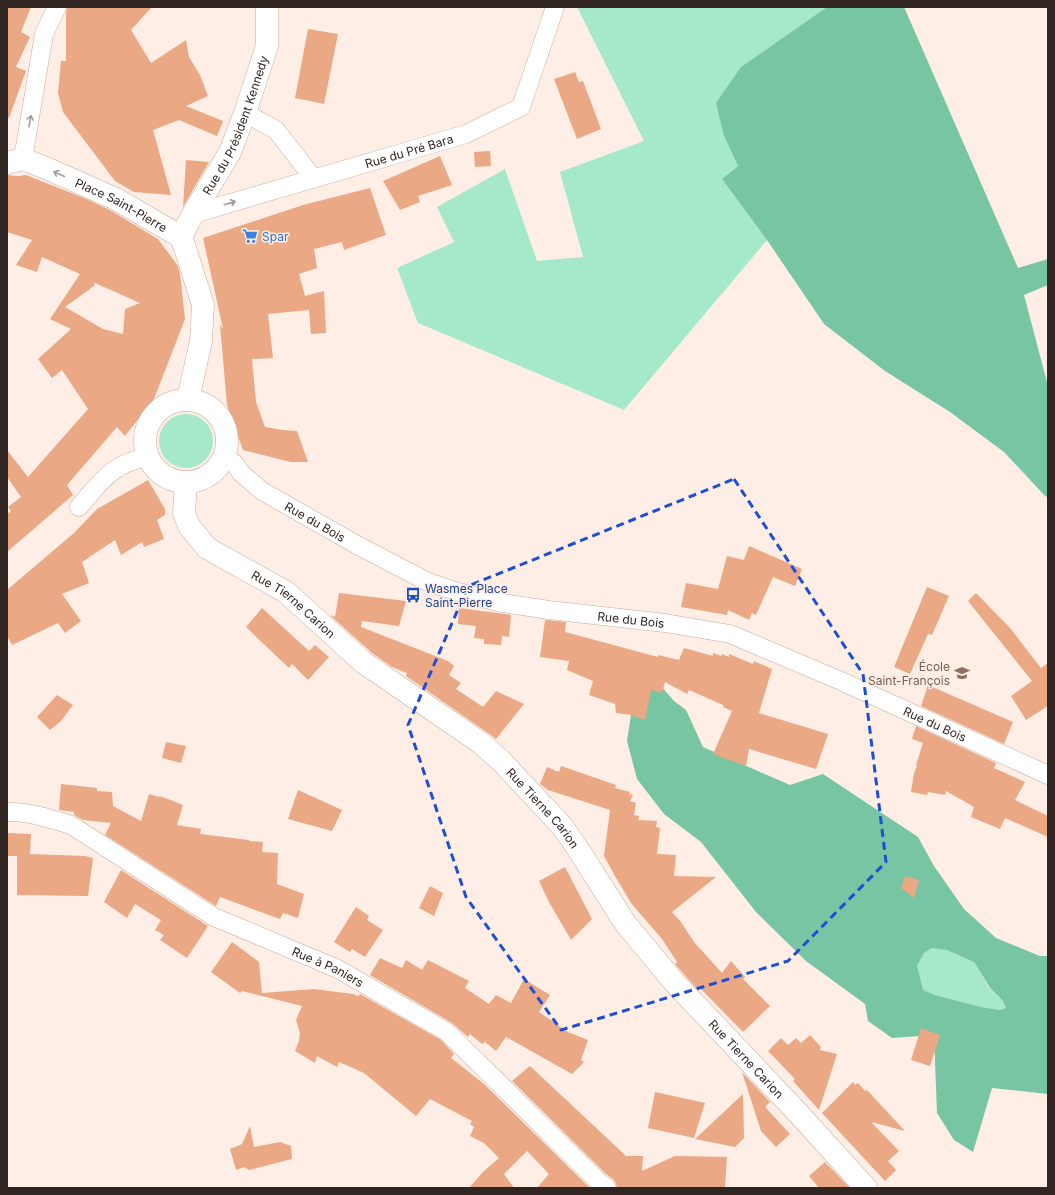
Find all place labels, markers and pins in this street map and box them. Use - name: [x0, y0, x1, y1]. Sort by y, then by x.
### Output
- supermarket icon: Spar: [241, 227, 259, 245]
- place label: Spar: [262, 229, 289, 244]
- place label: Wasmes Place Saint-Pierre: [425, 581, 508, 610]
- bus stop icon: Wasmes Place Saint-Pierre: [404, 586, 422, 604]
- place label: École Saint-François: [868, 659, 950, 688]
- school or university icon: École Saint-François: [953, 664, 971, 682]

